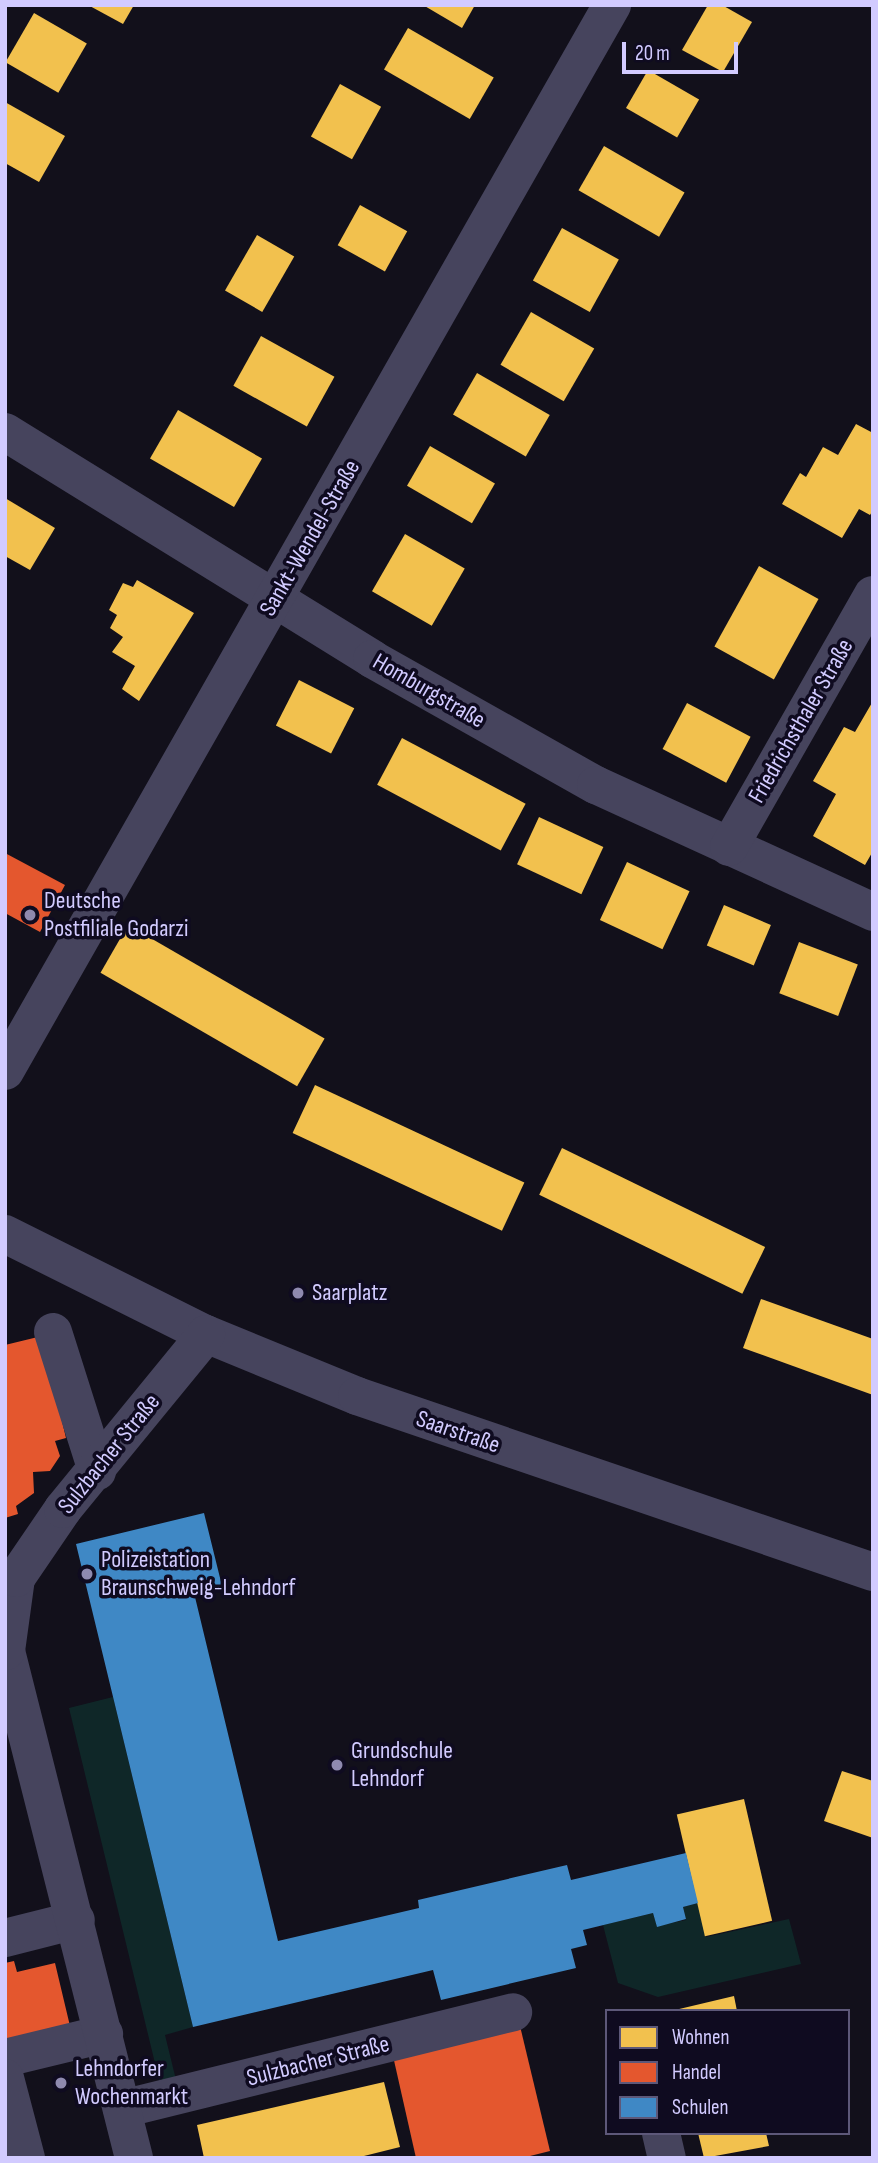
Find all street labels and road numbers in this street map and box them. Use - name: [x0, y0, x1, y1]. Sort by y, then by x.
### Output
- street label: Sankt-Wendel-Straße: [254, 455, 366, 621]
- street label: Friedrichsthaler Straße: [742, 634, 860, 808]
- street label: Homburgstraße: [368, 647, 490, 735]
- street label: Sulzbacher Straße: [52, 1388, 166, 1520]
- street label: Saarstraße: [412, 1404, 504, 1460]
- street label: Sulzbacher Straße: [244, 2029, 392, 2093]

